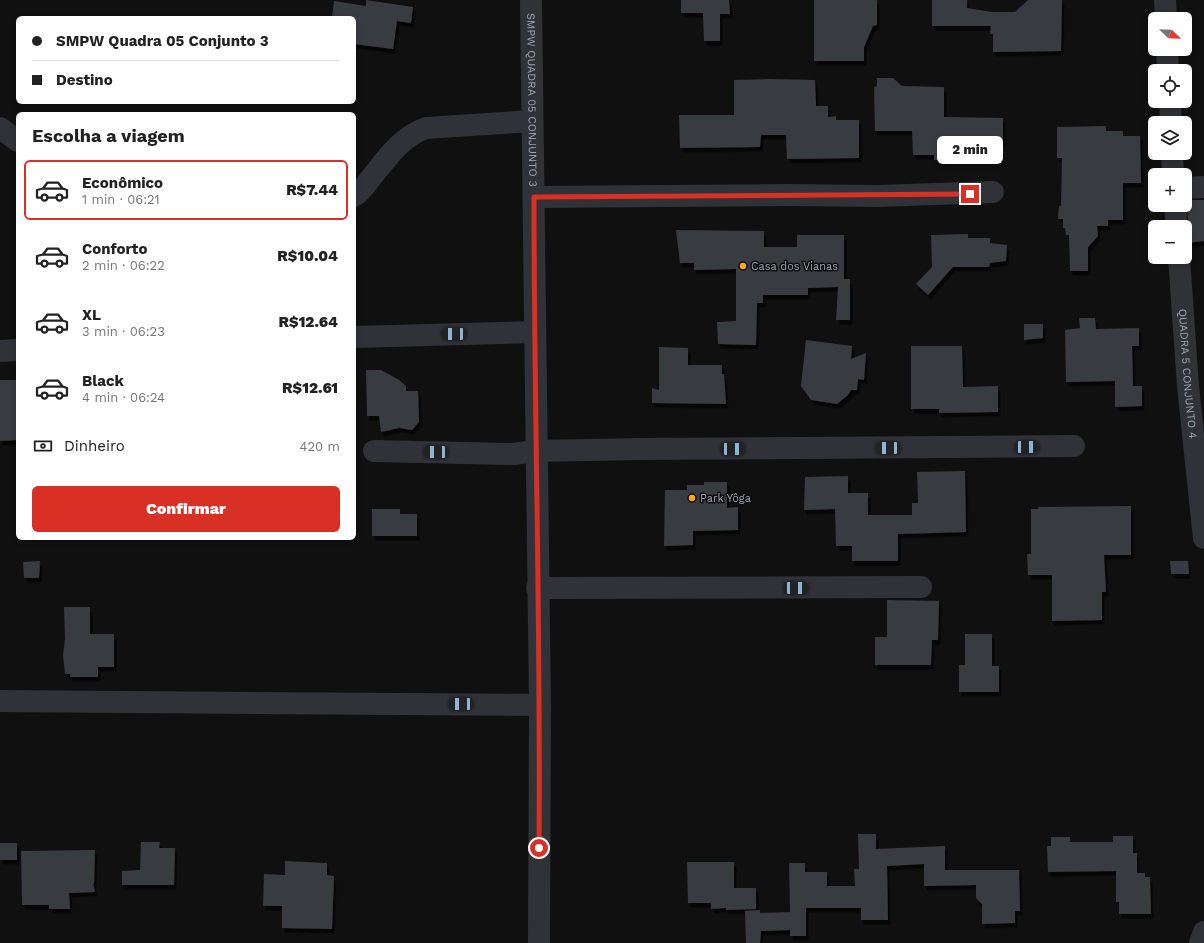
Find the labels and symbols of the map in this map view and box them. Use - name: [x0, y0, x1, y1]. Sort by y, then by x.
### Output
- north arrow: [1148, 12, 1192, 56]
- street label: SMPW QUADRA 05 CONJUNTO 3: [525, 13, 540, 187]
- callout: 2 min: [937, 136, 1003, 164]
- route end: [961, 185, 979, 203]
- place label: Casa dos Vianas: [751, 260, 838, 273]
- marker: Casa dos Vianas: [738, 261, 748, 271]
- street label: QUADRA 5 CONJUNTO 4: [1176, 308, 1200, 439]
- car: [442, 328, 466, 340]
- car: [1015, 441, 1039, 453]
- car: [876, 442, 900, 454]
- car: [721, 443, 745, 455]
- car: [424, 446, 448, 458]
- place label: Park Yôga: [700, 492, 751, 505]
- marker: Park Yôga: [687, 493, 697, 503]
- car: [784, 582, 808, 594]
- car: [449, 698, 473, 710]
- route start: [530, 839, 548, 857]

